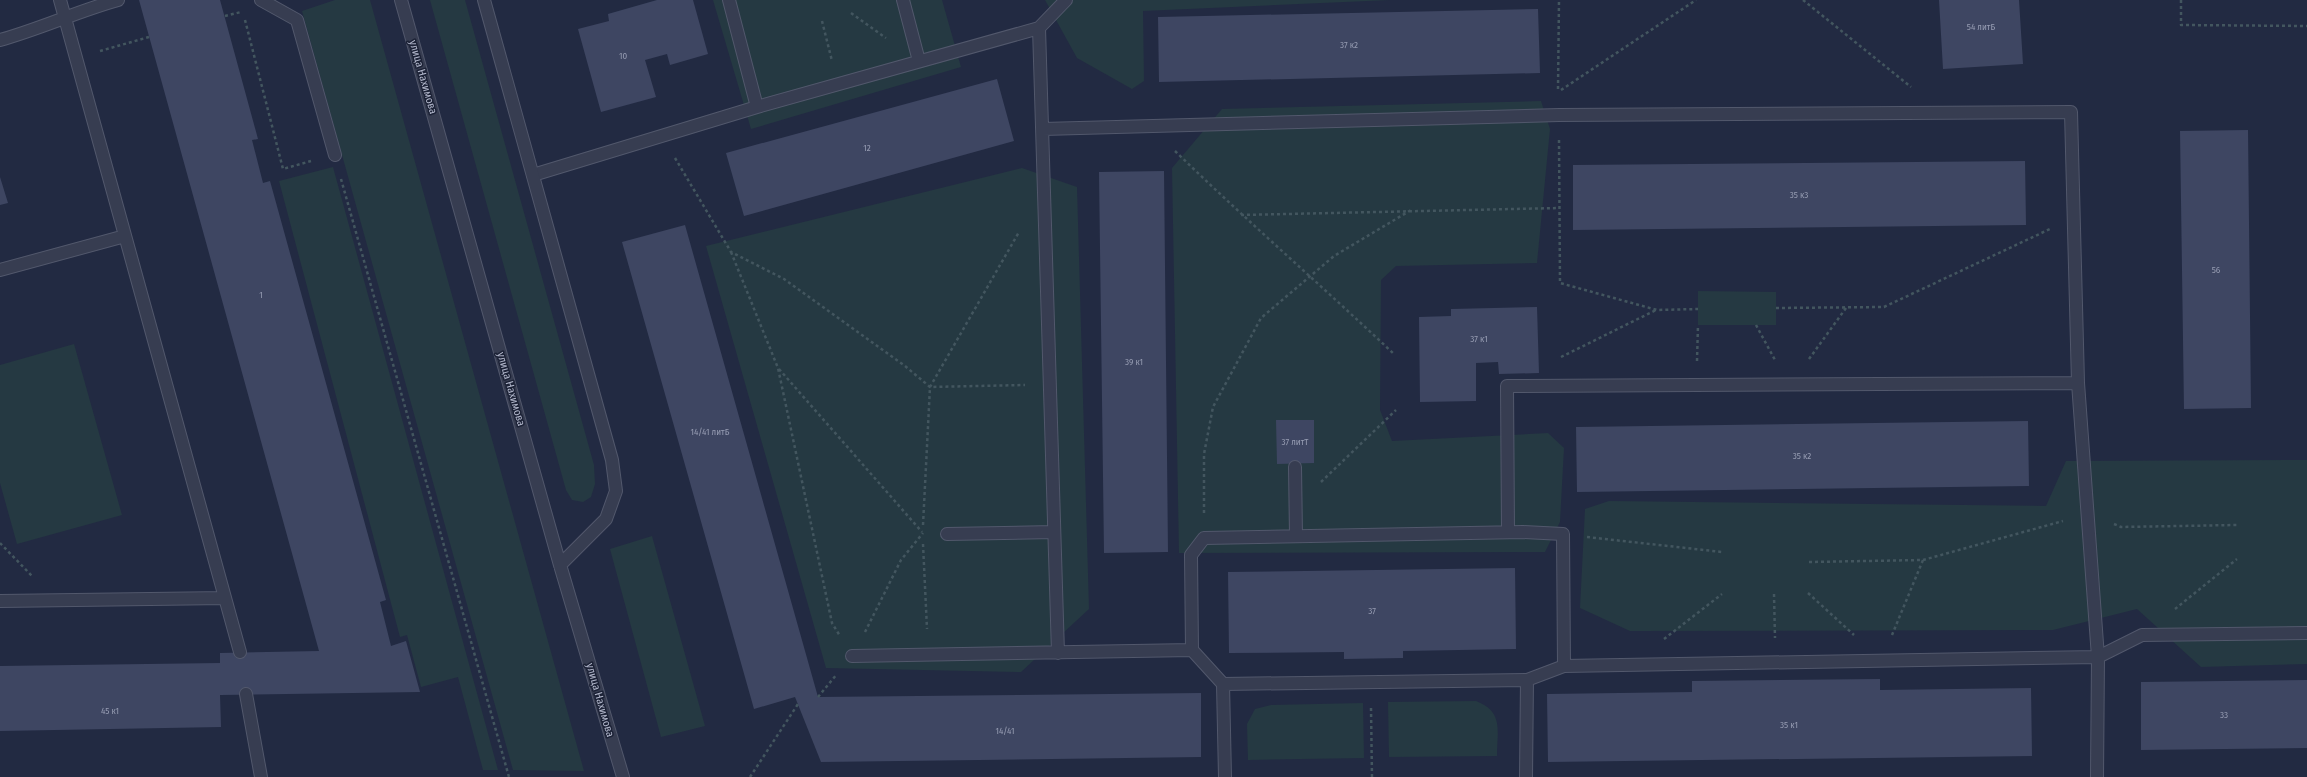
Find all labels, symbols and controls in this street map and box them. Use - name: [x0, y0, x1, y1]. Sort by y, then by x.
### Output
- house number: 54 литБ: [1967, 22, 1995, 32]
- street label: улица Нахимова: [406, 39, 440, 115]
- house number: 37 к2: [1340, 40, 1358, 50]
- house number: 10: [619, 51, 627, 61]
- house number: 12: [863, 143, 871, 153]
- house number: 35 к3: [1790, 190, 1808, 200]
- house number: 56: [2212, 265, 2221, 275]
- house number: 1: [259, 290, 263, 300]
- house number: 37 к1: [1470, 334, 1488, 344]
- street label: улица Нахимова: [494, 351, 528, 427]
- house number: 39 к1: [1125, 357, 1143, 367]
- house number: 14/41 литБ: [691, 427, 730, 437]
- house number: 37 литТ: [1281, 437, 1309, 447]
- house number: 35 к2: [1793, 451, 1811, 461]
- house number: 37: [1368, 606, 1376, 616]
- street label: улица Нахимова: [583, 662, 617, 738]
- house number: 45 к1: [101, 706, 119, 716]
- house number: 33: [2220, 710, 2228, 720]
- house number: 35 к1: [1780, 720, 1798, 730]
- house number: 14/41: [996, 726, 1014, 736]

